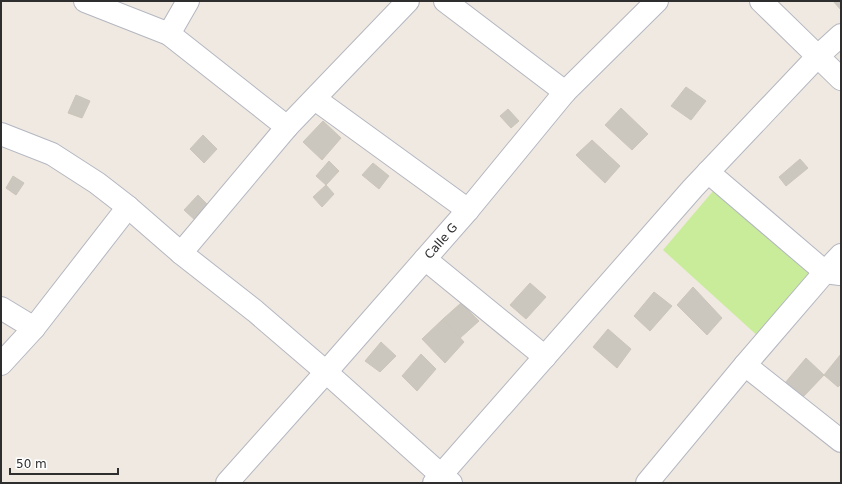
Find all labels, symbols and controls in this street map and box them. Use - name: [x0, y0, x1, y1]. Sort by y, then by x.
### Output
- street label: Calle G: [422, 220, 460, 262]
- scale bar: [10, 450, 118, 476]
- text: 50 m: [16, 457, 47, 471]

